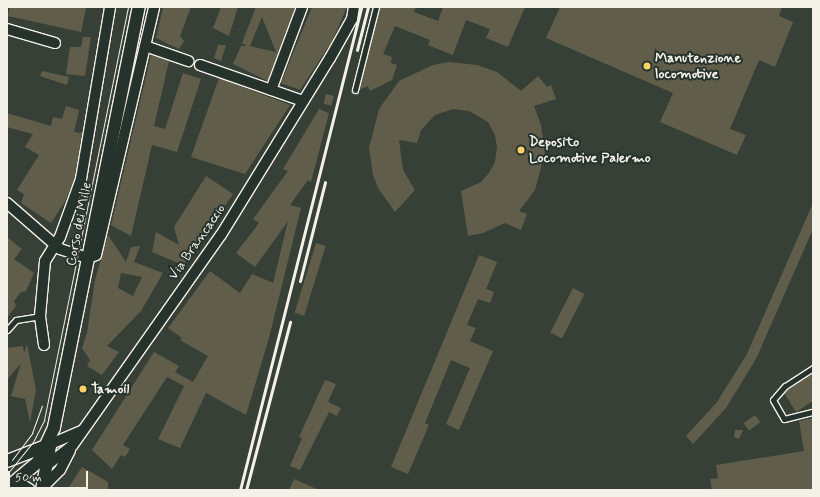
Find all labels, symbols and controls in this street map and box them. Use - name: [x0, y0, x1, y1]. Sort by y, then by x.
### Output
- place label: Manutenzione locomotive: [655, 50, 741, 82]
- marker: Manutenzione locomotive: [642, 61, 652, 71]
- place label: Deposito Locomotive Palermo: [529, 134, 650, 166]
- marker: Deposito Locomotive Palermo: [516, 145, 526, 155]
- street label: Corso dei Mille: [63, 181, 95, 267]
- street label: Via Brancaccio: [165, 201, 229, 283]
- place label: Tamoil: [91, 381, 129, 397]
- marker: Tamoil: [78, 384, 88, 394]
- scale bar: [10, 463, 90, 489]
- text: 50 m: [15, 470, 42, 486]

